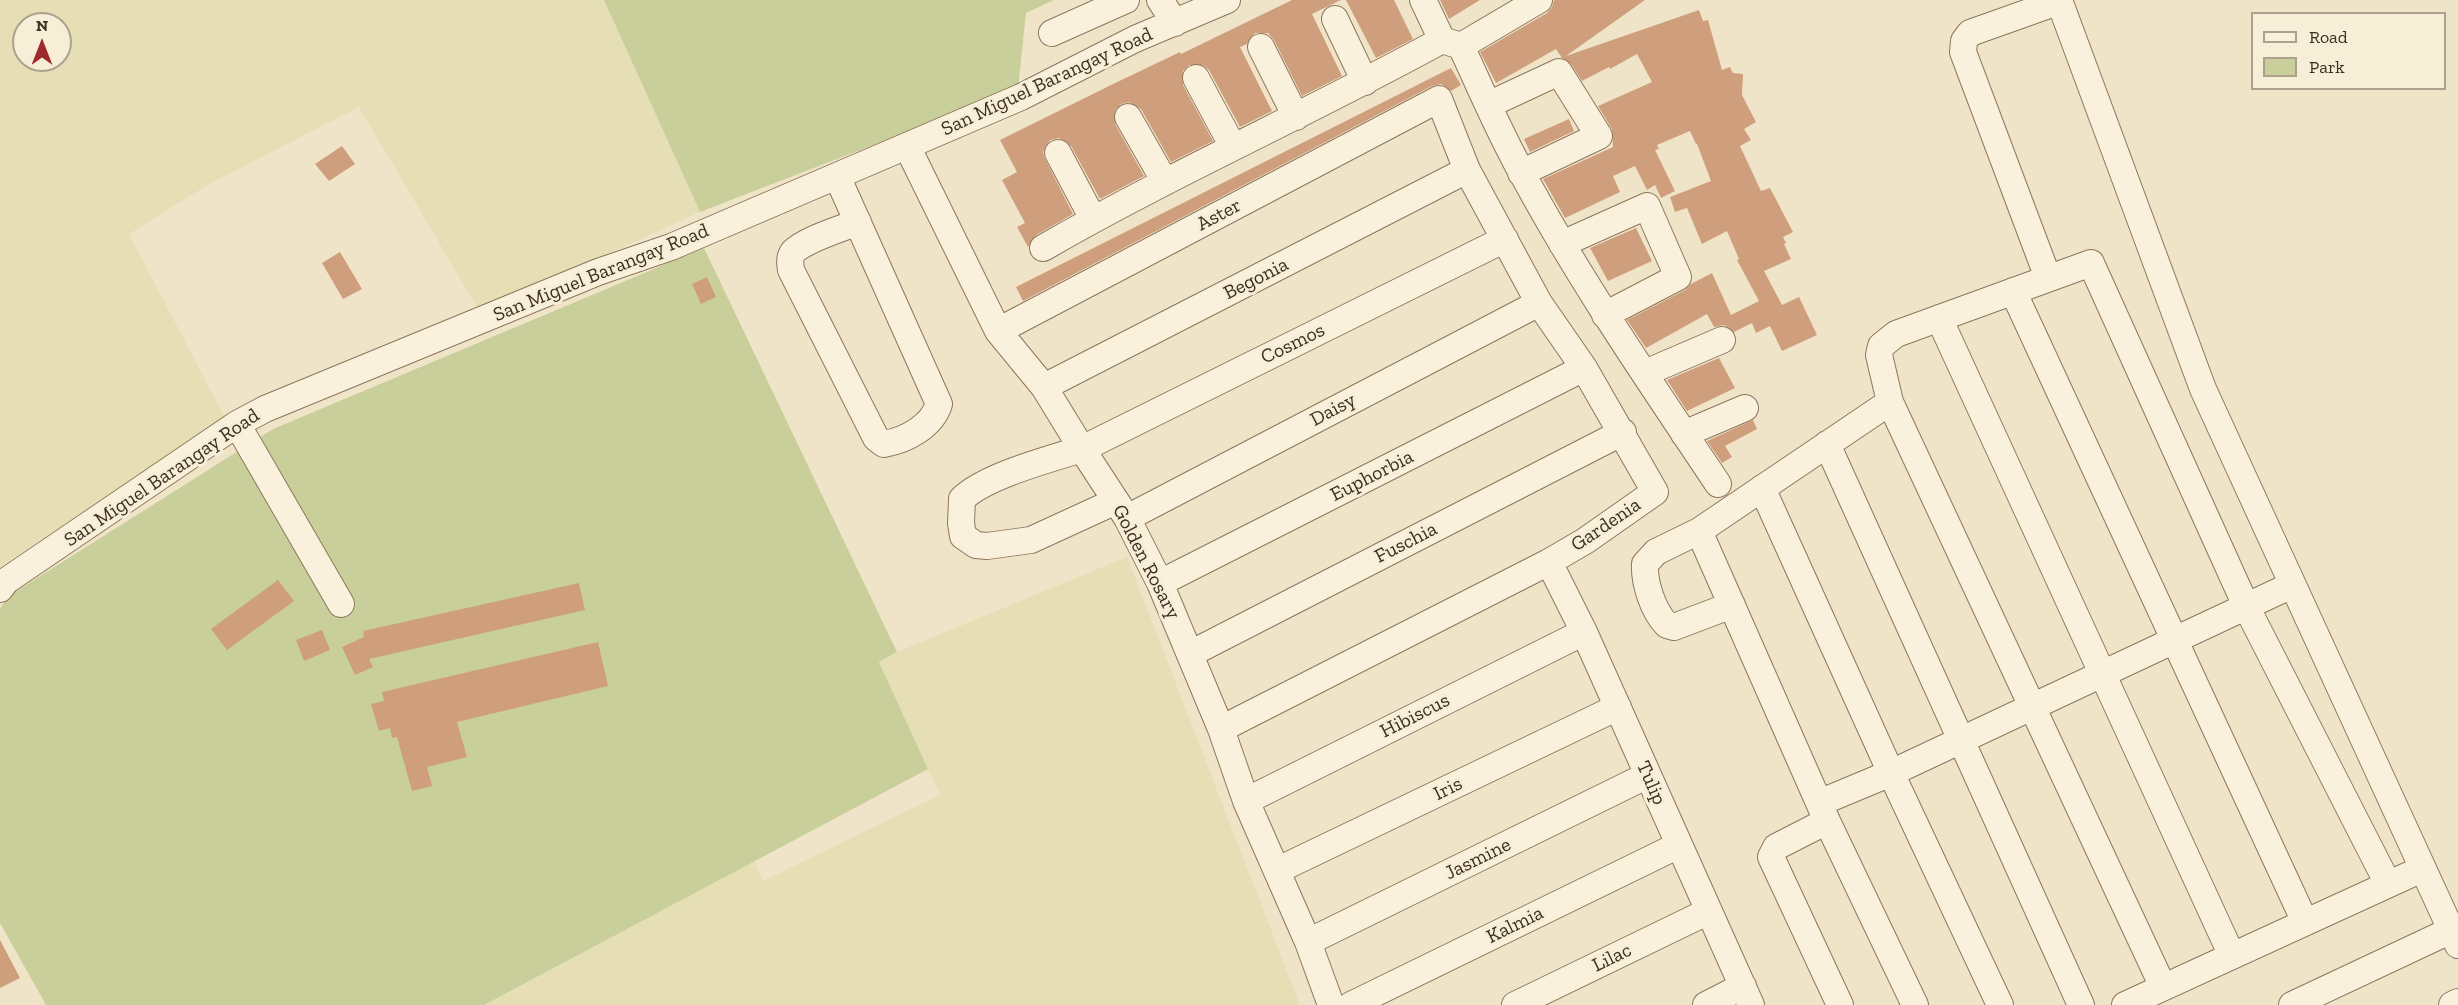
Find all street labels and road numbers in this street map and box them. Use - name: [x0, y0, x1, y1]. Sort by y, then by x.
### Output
- street label: San Miguel Barangay Road: [938, 22, 1156, 142]
- street label: Aster: [1193, 193, 1245, 237]
- street label: San Miguel Barangay Road: [490, 219, 712, 327]
- street label: Begonia: [1220, 253, 1292, 305]
- street label: Cosmos: [1257, 318, 1329, 370]
- street label: Daisy: [1306, 388, 1360, 432]
- street label: San Miguel Barangay Road: [60, 404, 264, 552]
- street label: Euphorbia: [1327, 445, 1417, 507]
- street label: Gardenia: [1567, 493, 1645, 557]
- street label: Golden Rosary: [1107, 501, 1185, 623]
- street label: Fuschia: [1371, 517, 1441, 569]
- street label: Hibiscus: [1376, 688, 1454, 744]
- street label: Tulip: [1631, 757, 1671, 809]
- street label: Iris: [1430, 772, 1466, 806]
- street label: Jasmine: [1441, 833, 1515, 885]
- street label: Kalmia: [1483, 901, 1547, 949]
- street label: Lilac: [1588, 938, 1636, 978]

